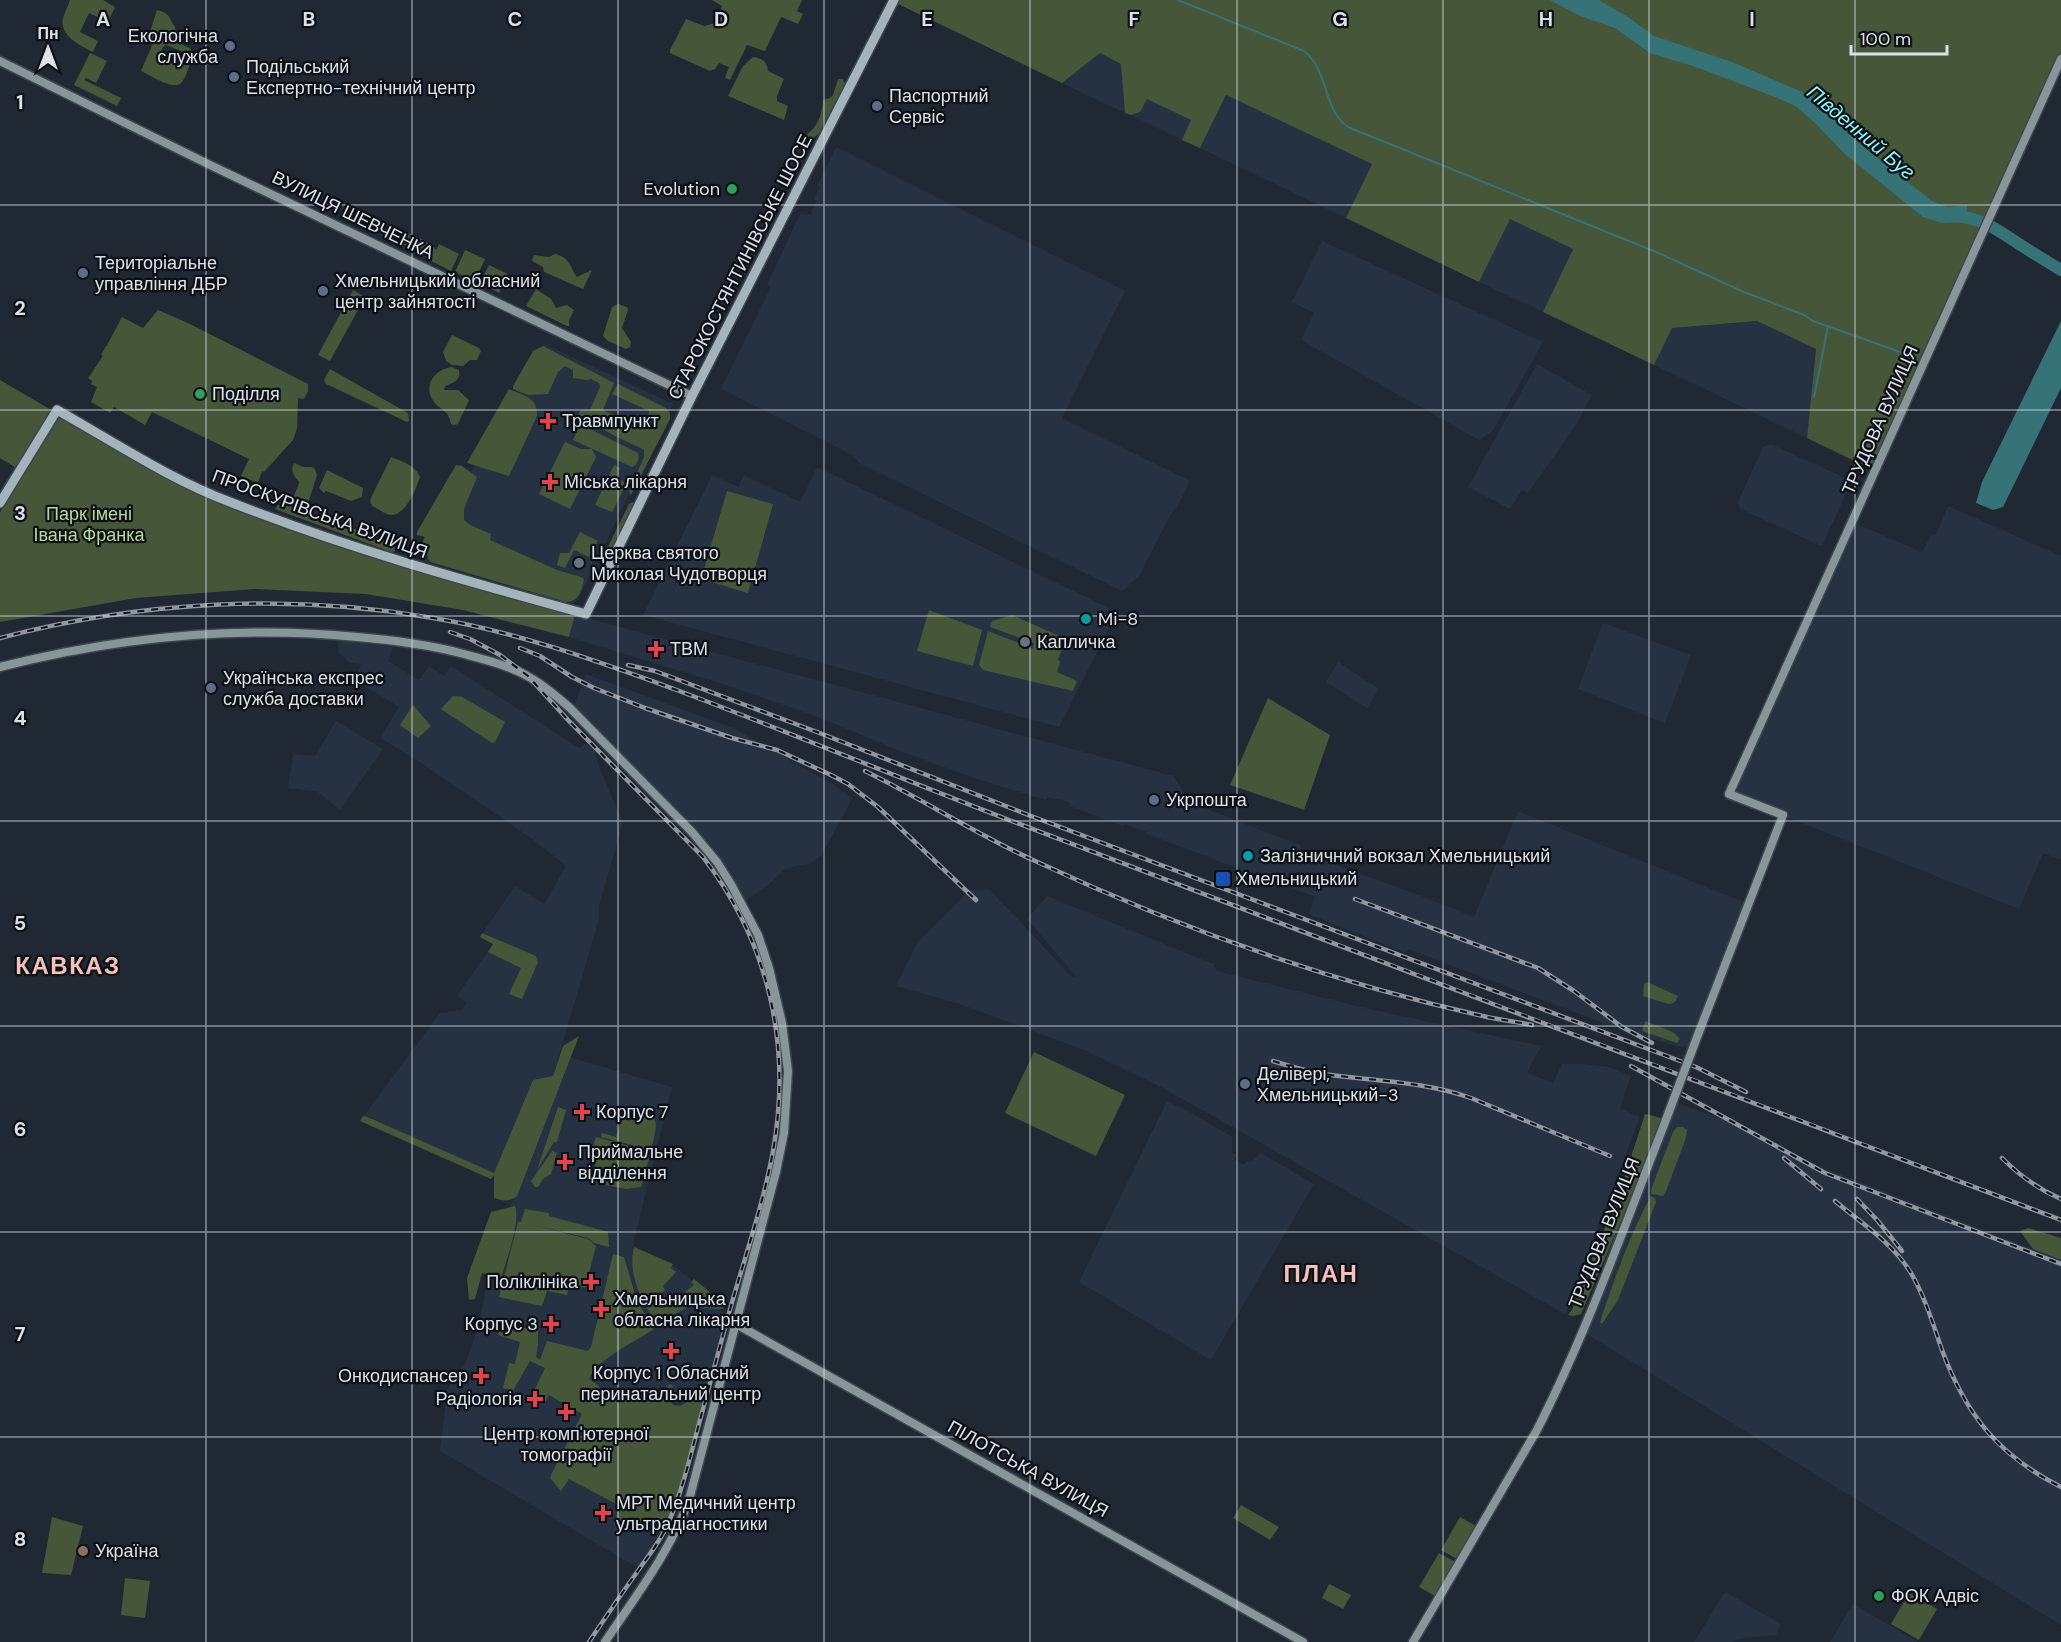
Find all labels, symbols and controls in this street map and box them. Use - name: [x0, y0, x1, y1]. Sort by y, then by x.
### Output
- text: A: [96, 6, 110, 32]
- text: B: [303, 6, 315, 32]
- text: C: [508, 6, 522, 32]
- text: D: [714, 6, 728, 32]
- text: E: [921, 6, 933, 32]
- text: F: [1128, 6, 1140, 32]
- text: G: [1332, 6, 1348, 32]
- text: H: [1539, 6, 1553, 32]
- text: I: [1749, 6, 1755, 32]
- north arrow: [18, 18, 78, 78]
- scale bar: [1851, 18, 1947, 56]
- text: Пн: [37, 23, 59, 44]
- place label: Екологічна служба: [128, 24, 219, 69]
- text: 100 m: [1860, 27, 1911, 51]
- marker: Екологічна служба: [223, 39, 237, 53]
- place label: Подільський Експертно-технічний центр: [246, 55, 476, 100]
- marker: Подільський Експертно-технічний центр: [227, 70, 241, 84]
- water label: Південний Буг: [1802, 79, 1921, 185]
- place label: Паспортний Сервіс: [889, 84, 989, 129]
- text: 1: [16, 89, 24, 115]
- marker: Паспортний Сервіс: [870, 99, 884, 113]
- street label: СТАРОКОСТЯНТИНІВСЬКЕ ШОСЕ: [662, 130, 818, 404]
- street label: ВУЛИЦЯ ШЕВЧЕНКА: [268, 165, 438, 265]
- place label: Evolution: [643, 177, 720, 201]
- marker: Evolution: [725, 182, 739, 196]
- place label: Територіальне управління ДБР: [95, 251, 228, 296]
- marker: Територіальне управління ДБР: [76, 266, 90, 280]
- place label: Хмельницький обласний центр зайнятості: [335, 269, 540, 314]
- marker: Хмельницький обласний центр зайнятості: [316, 284, 330, 298]
- text: 2: [14, 295, 26, 321]
- street label: ТРУДОВА ВУЛИЦЯ: [1836, 342, 1924, 498]
- place label: Поділля: [212, 382, 280, 406]
- marker: Поділля: [193, 387, 207, 401]
- place label: Травмпункт: [562, 409, 659, 433]
- marker: Травмпункт: [539, 412, 557, 430]
- street label: ПРОСКУРІВСЬКА ВУЛИЦЯ: [209, 464, 431, 564]
- place label: Міська лікарня: [564, 470, 687, 494]
- marker: Міська лікарня: [541, 473, 559, 491]
- text: 3: [14, 500, 26, 526]
- park label: Парк імені Івана Франка: [33, 502, 146, 547]
- place label: Церква святого Миколая Чудотворця: [591, 541, 767, 586]
- marker: Церква святого Миколая Чудотворця: [572, 556, 586, 570]
- place label: Mi-8: [1098, 607, 1138, 631]
- marker: Mi-8: [1079, 612, 1093, 626]
- place label: Капличка: [1037, 630, 1116, 654]
- marker: Капличка: [1018, 635, 1032, 649]
- place label: ТВМ: [670, 637, 708, 661]
- marker: ТВМ: [647, 640, 665, 658]
- place label: Українська експрес служба доставки: [223, 666, 384, 711]
- marker: Українська експрес служба доставки: [204, 681, 218, 695]
- text: 4: [14, 705, 27, 731]
- place label: Укрпошта: [1166, 788, 1248, 812]
- marker: Укрпошта: [1147, 793, 1161, 807]
- place label: Залізничний вокзал Хмельницький: [1260, 844, 1550, 868]
- marker: Залізничний вокзал Хмельницький: [1241, 849, 1255, 863]
- place label: Хмельницький: [1236, 867, 1357, 891]
- marker: Хмельницький: [1214, 870, 1232, 888]
- text: 5: [14, 910, 26, 936]
- district label: КАВКАЗ: [15, 950, 121, 981]
- place label: Делівері, Хмельницький-3: [1257, 1062, 1399, 1107]
- marker: Делівері, Хмельницький-3: [1238, 1077, 1252, 1091]
- place label: Корпус 7: [596, 1100, 668, 1124]
- marker: Корпус 7: [573, 1103, 591, 1121]
- text: 6: [14, 1116, 26, 1142]
- place label: Приймальне відділення: [578, 1140, 683, 1185]
- marker: Приймальне відділення: [556, 1153, 574, 1171]
- street label: ТРУДОВА ВУЛИЦЯ: [1563, 1154, 1645, 1312]
- district label: ПЛАН: [1284, 1258, 1358, 1289]
- place label: Поліклініка: [486, 1270, 579, 1294]
- marker: Поліклініка: [582, 1273, 600, 1291]
- place label: Хмельницька обласна лікарня: [614, 1287, 750, 1332]
- marker: Хмельницька обласна лікарня: [592, 1300, 610, 1318]
- place label: Корпус 3: [465, 1312, 538, 1336]
- marker: Корпус 3: [542, 1315, 560, 1333]
- text: 7: [15, 1321, 26, 1347]
- marker: Корпус 1 Обласний перинатальний центр: [662, 1342, 680, 1360]
- place label: Корпус 1 Обласний перинатальний центр: [581, 1361, 761, 1406]
- place label: Онкодиспансер: [338, 1364, 468, 1388]
- marker: Онкодиспансер: [472, 1367, 490, 1385]
- place label: Радіологія: [435, 1387, 522, 1411]
- marker: Радіологія: [526, 1390, 544, 1408]
- marker: Центр комп'ютерної томографії: [557, 1403, 575, 1421]
- street label: ПІЛОТСЬКА ВУЛИЦЯ: [943, 1415, 1113, 1523]
- place label: Центр комп'ютерної томографії: [483, 1422, 649, 1467]
- place label: МРТ Медичний центр ультрадіагностики: [616, 1491, 796, 1536]
- marker: МРТ Медичний центр ультрадіагностики: [594, 1504, 612, 1522]
- text: 8: [14, 1526, 26, 1552]
- place label: Україна: [95, 1539, 159, 1563]
- marker: Україна: [76, 1544, 90, 1558]
- place label: ФОК Адвіс: [1891, 1584, 1979, 1608]
- marker: ФОК Адвіс: [1872, 1589, 1886, 1603]

